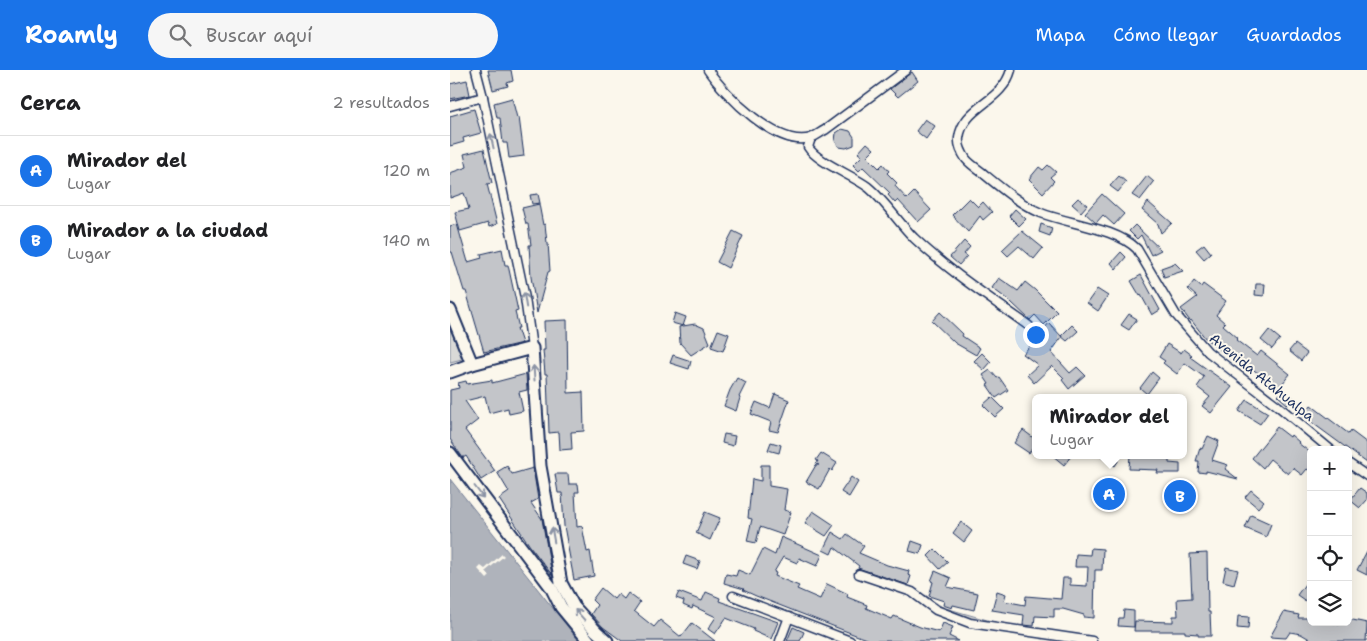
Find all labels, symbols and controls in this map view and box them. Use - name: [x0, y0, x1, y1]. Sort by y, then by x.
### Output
- search box: [148, 13, 498, 58]
- text: Roamly: [25, 19, 118, 51]
- icon: search: [166, 21, 194, 49]
- text: Buscar aquí: [206, 23, 312, 48]
- text: Mapa: [1035, 23, 1085, 47]
- text: Cómo llegar: [1113, 23, 1218, 47]
- text: Guardados: [1246, 23, 1342, 47]
- text: Cerca: [20, 89, 81, 117]
- text: 2 resultados: [332, 92, 430, 113]
- one-way arrow: [487, 133, 497, 149]
- text: Mirador del: [67, 148, 187, 173]
- text: A: [30, 160, 42, 181]
- text: 120 m: [383, 160, 430, 181]
- text: Lugar: [67, 173, 111, 194]
- text: Mirador a la ciudad: [67, 218, 268, 243]
- text: B: [31, 230, 41, 251]
- text: 140 m: [383, 230, 430, 251]
- text: Lugar: [67, 243, 111, 264]
- one-way arrow: [520, 293, 530, 309]
- your location: [1023, 322, 1049, 348]
- street label: Avenida Atahualpa: [1206, 329, 1318, 425]
- one-way arrow: [529, 366, 538, 382]
- popup: [1032, 394, 1187, 459]
- text: Mirador del: [1050, 404, 1169, 429]
- text: Lugar: [1050, 429, 1094, 450]
- map controls: [1307, 446, 1352, 626]
- button: +: [1307, 446, 1352, 491]
- pin: A: [1093, 475, 1125, 513]
- pin: B: [1164, 477, 1196, 515]
- one-way arrow: [474, 485, 484, 499]
- button: −: [1307, 491, 1352, 536]
- one-way arrow: [547, 527, 557, 543]
- button: locate: [1307, 536, 1352, 581]
- button: layers: [1307, 581, 1352, 626]
- one-way arrow: [574, 608, 586, 621]

